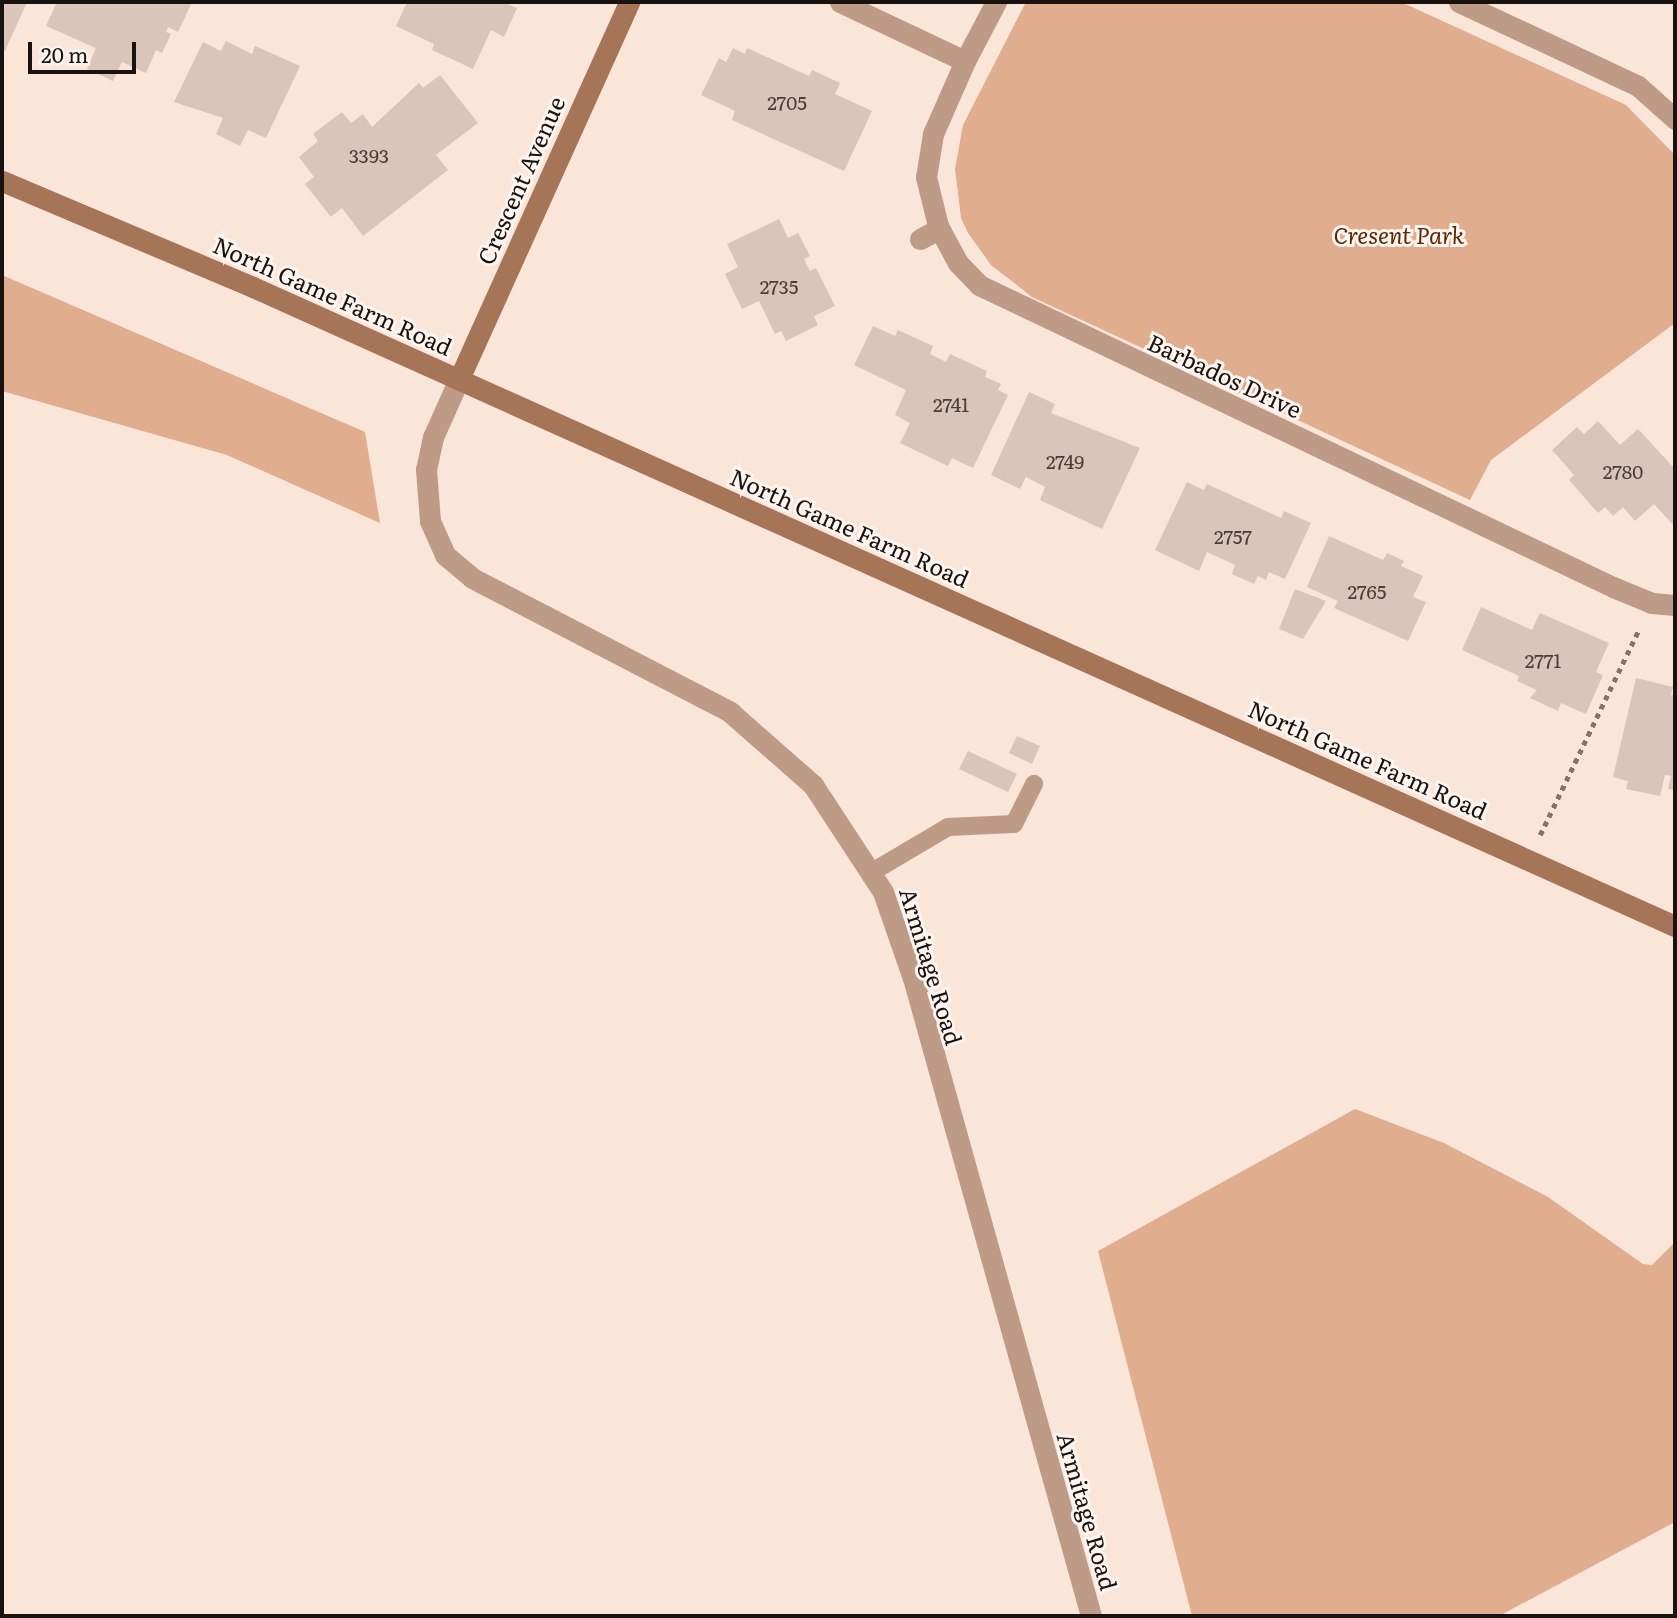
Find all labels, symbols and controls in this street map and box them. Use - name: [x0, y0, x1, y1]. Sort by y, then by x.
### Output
- scale bar: [32, 28, 140, 72]
- text: 20 m: [41, 38, 88, 69]
- street label: Crescent Avenue: [471, 92, 569, 268]
- house number: 2705: [767, 92, 807, 114]
- house number: 3393: [349, 145, 389, 167]
- park label: Cresent Park: [1334, 220, 1464, 248]
- street label: North Game Farm Road: [209, 230, 457, 360]
- house number: 2735: [760, 276, 798, 298]
- street label: Barbados Drive: [1144, 327, 1306, 423]
- house number: 2741: [933, 394, 969, 416]
- house number: 2749: [1046, 451, 1084, 473]
- house number: 2780: [1603, 461, 1643, 483]
- street label: North Game Farm Road: [726, 462, 974, 592]
- house number: 2757: [1214, 526, 1252, 548]
- house number: 2765: [1348, 581, 1386, 603]
- house number: 2771: [1525, 650, 1561, 672]
- street label: North Game Farm Road: [1244, 694, 1492, 824]
- street label: Armitage Road: [895, 884, 969, 1048]
- street label: Armitage Road: [1052, 1429, 1124, 1593]

